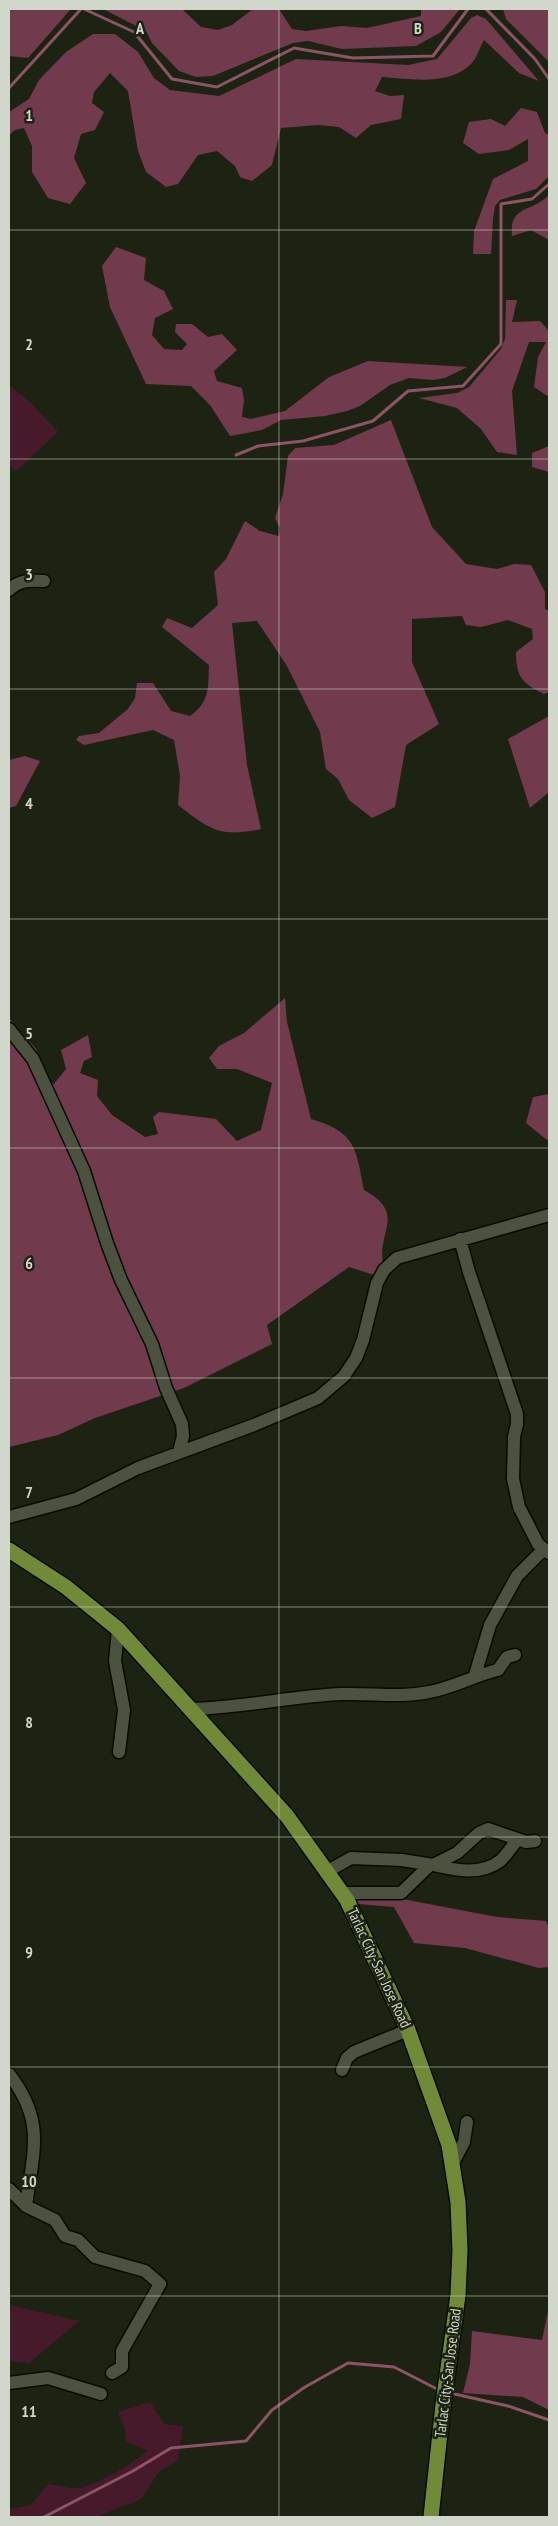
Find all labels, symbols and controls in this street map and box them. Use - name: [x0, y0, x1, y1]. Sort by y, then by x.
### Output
- text: A: [135, 18, 145, 38]
- text: B: [414, 18, 422, 38]
- text: 1: [25, 105, 33, 125]
- text: 2: [25, 334, 33, 354]
- text: 3: [25, 564, 33, 584]
- text: 4: [25, 793, 33, 813]
- text: 5: [25, 1023, 33, 1043]
- text: 6: [25, 1253, 33, 1273]
- text: 7: [25, 1482, 33, 1502]
- text: 8: [25, 1712, 33, 1732]
- street label: Tarlac City-San Jose Road: [343, 1905, 415, 2031]
- text: 9: [25, 1942, 33, 1962]
- text: 10: [21, 2171, 37, 2191]
- street label: Tarlac City-San Jose Road: [430, 2307, 465, 2438]
- text: 11: [21, 2401, 37, 2421]

